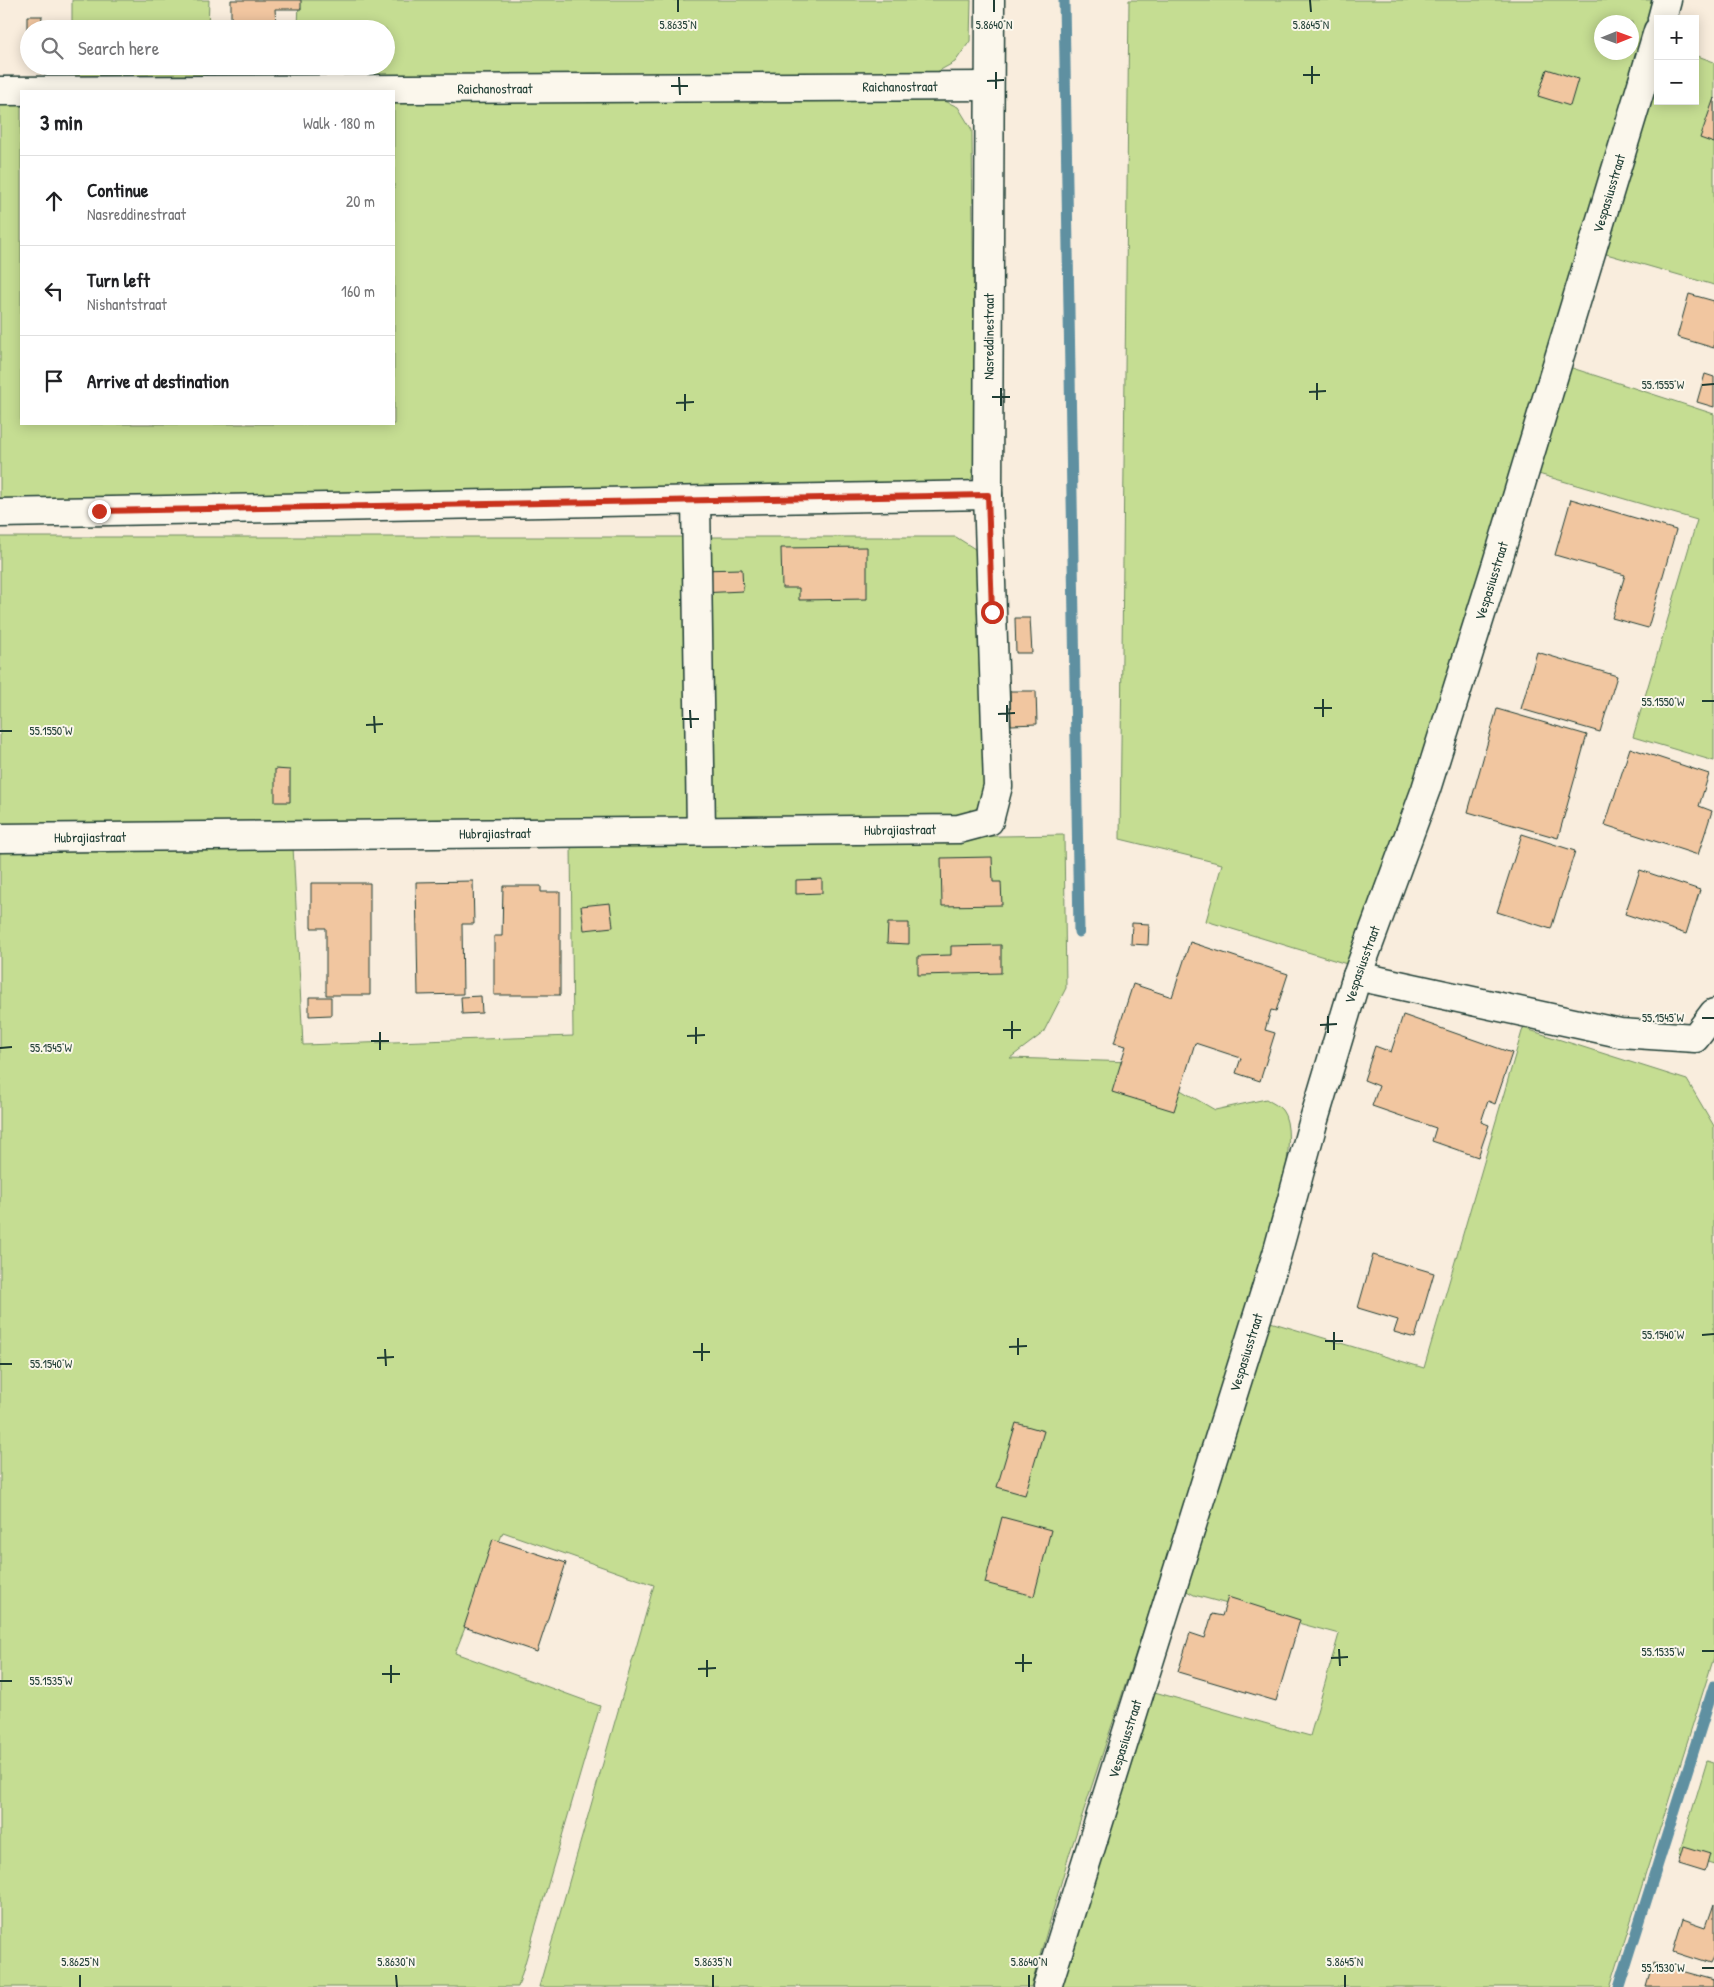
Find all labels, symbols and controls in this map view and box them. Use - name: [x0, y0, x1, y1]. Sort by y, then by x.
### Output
- north arrow: [1594, 15, 1639, 60]
- map controls: [1654, 15, 1699, 105]
- button: +: [1654, 15, 1699, 60]
- text: 5.8635°N: [659, 16, 697, 33]
- text: 5.8640°N: [976, 16, 1012, 33]
- text: 5.8645°N: [1293, 16, 1329, 33]
- search box: [20, 20, 395, 75]
- icon: search: [38, 34, 66, 62]
- text: Search here: [78, 35, 159, 61]
- button: −: [1654, 60, 1699, 105]
- street label: Raichanostraat: [862, 76, 938, 96]
- street label: Raichanostraat: [457, 78, 533, 98]
- text: 3 min: [40, 108, 83, 137]
- text: Walk · 180 m: [303, 112, 375, 134]
- street label: Vespasiusstraat: [1588, 151, 1629, 235]
- text: Continue: [87, 177, 148, 203]
- icon: ahead: [40, 187, 68, 215]
- text: 20 m: [346, 190, 375, 212]
- text: Nasreddinestraat: [87, 203, 186, 225]
- text: Turn left: [87, 267, 150, 293]
- icon: left: [40, 277, 68, 305]
- text: 160 m: [341, 280, 375, 302]
- text: Nishantstraat: [87, 293, 167, 315]
- street label: Nasreddinestraat: [978, 293, 998, 380]
- icon: arrive: [40, 367, 68, 395]
- text: Arrive at destination: [87, 368, 229, 394]
- text: 55.1555°W: [1642, 376, 1685, 393]
- route end: [88, 500, 111, 523]
- street label: Vespasiusstraat: [1470, 539, 1512, 622]
- route start: [981, 601, 1004, 624]
- text: 55.1550°W: [1642, 693, 1685, 710]
- text: 55.1550°W: [30, 722, 73, 739]
- street label: Hubrajiastraat: [864, 819, 936, 840]
- street label: Hubrajiastraat: [459, 823, 531, 843]
- street label: Hubrajiastraat: [54, 827, 126, 847]
- street label: Vespasiusstraat: [1339, 923, 1384, 1006]
- text: 55.1545°W: [1642, 1009, 1685, 1026]
- text: 55.1545°W: [30, 1039, 73, 1056]
- street label: Vespasiusstraat: [1224, 1311, 1267, 1394]
- text: 55.1540°W: [1642, 1326, 1685, 1343]
- text: 55.1540°W: [30, 1355, 73, 1372]
- text: 55.1535°W: [1642, 1643, 1685, 1660]
- text: 55.1535°W: [30, 1672, 73, 1689]
- street label: Vespasiusstraat: [1103, 1697, 1146, 1780]
- text: 5.8625°N: [61, 1953, 99, 1970]
- text: 5.8630°N: [377, 1953, 415, 1970]
- text: 5.8635°N: [694, 1953, 732, 1970]
- text: 5.8640°N: [1011, 1953, 1047, 1970]
- text: 5.8645°N: [1327, 1953, 1363, 1970]
- text: 55.1530°W: [1641, 1959, 1685, 1976]

